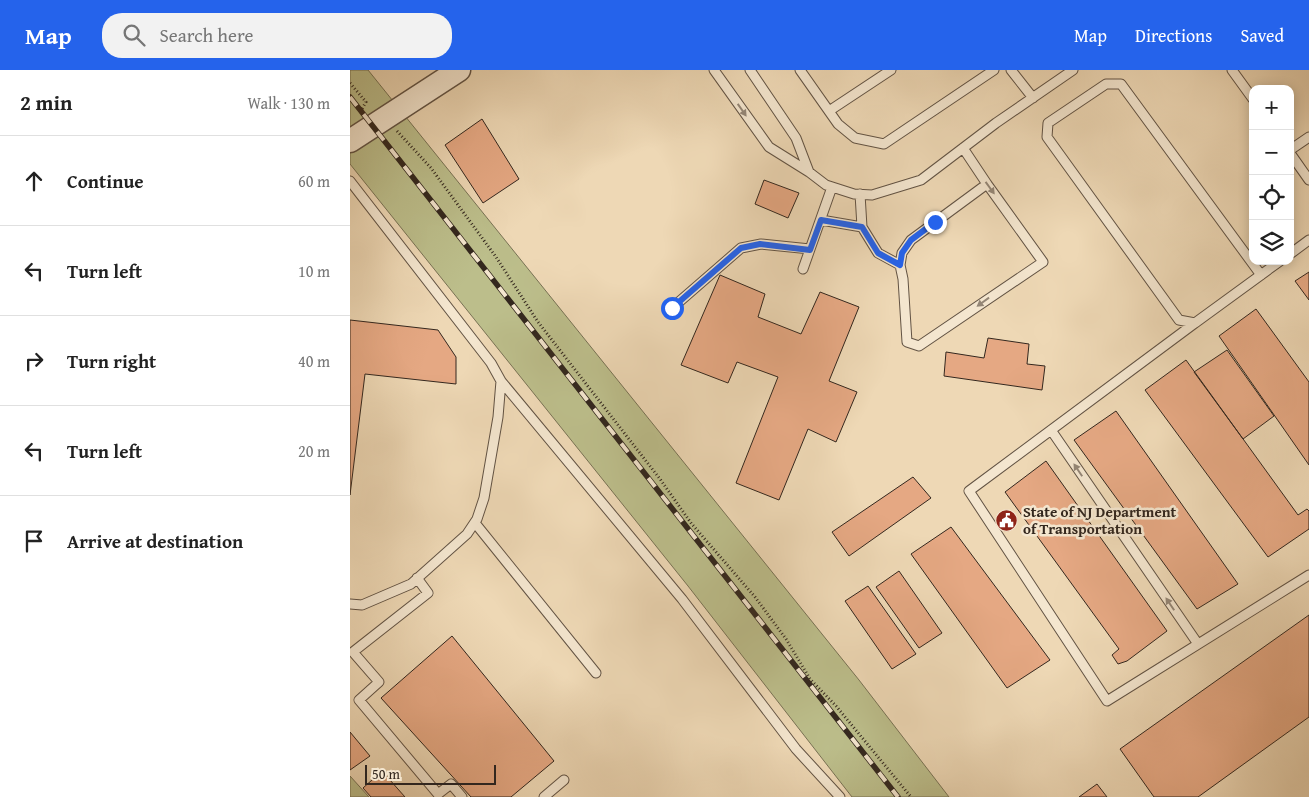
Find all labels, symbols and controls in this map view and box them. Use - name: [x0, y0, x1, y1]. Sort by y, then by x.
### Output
- search box: [102, 13, 452, 58]
- text: Map: [25, 18, 72, 53]
- icon: search: [120, 21, 148, 49]
- text: Search here: [160, 21, 253, 49]
- text: Map: [1074, 22, 1107, 49]
- text: Directions: [1135, 22, 1212, 49]
- text: Saved: [1240, 22, 1284, 49]
- map controls: [1249, 85, 1294, 265]
- button: +: [1249, 85, 1294, 130]
- text: 2 min: [20, 87, 72, 118]
- text: Walk · 130 m: [247, 91, 330, 115]
- one-way arrow: [737, 103, 747, 117]
- button: −: [1249, 130, 1294, 175]
- icon: ahead: [20, 167, 48, 195]
- text: Continue: [67, 167, 144, 195]
- text: 60 m: [298, 169, 330, 193]
- button: locate: [1249, 175, 1294, 220]
- one-way arrow: [985, 182, 995, 195]
- route end: [924, 211, 947, 234]
- button: layers: [1249, 220, 1294, 265]
- icon: left: [20, 257, 48, 285]
- text: Turn left: [67, 257, 142, 285]
- text: 10 m: [298, 259, 330, 283]
- route start: [661, 297, 684, 320]
- one-way arrow: [977, 297, 990, 308]
- icon: right: [20, 347, 48, 375]
- text: Turn right: [67, 347, 156, 375]
- text: 40 m: [298, 349, 330, 373]
- icon: left: [20, 437, 48, 465]
- text: Turn left: [67, 437, 142, 465]
- text: 20 m: [298, 439, 330, 463]
- one-way arrow: [1073, 463, 1083, 477]
- place label: State of NJ Department of Transportation: [1023, 501, 1177, 539]
- public building icon: State of NJ Department of Transportation: [995, 509, 1019, 533]
- icon: arrive: [20, 527, 48, 555]
- text: Arrive at destination: [67, 527, 243, 555]
- one-way arrow: [1165, 597, 1175, 611]
- scale bar: [365, 762, 496, 785]
- text: 50 m: [372, 764, 400, 784]

